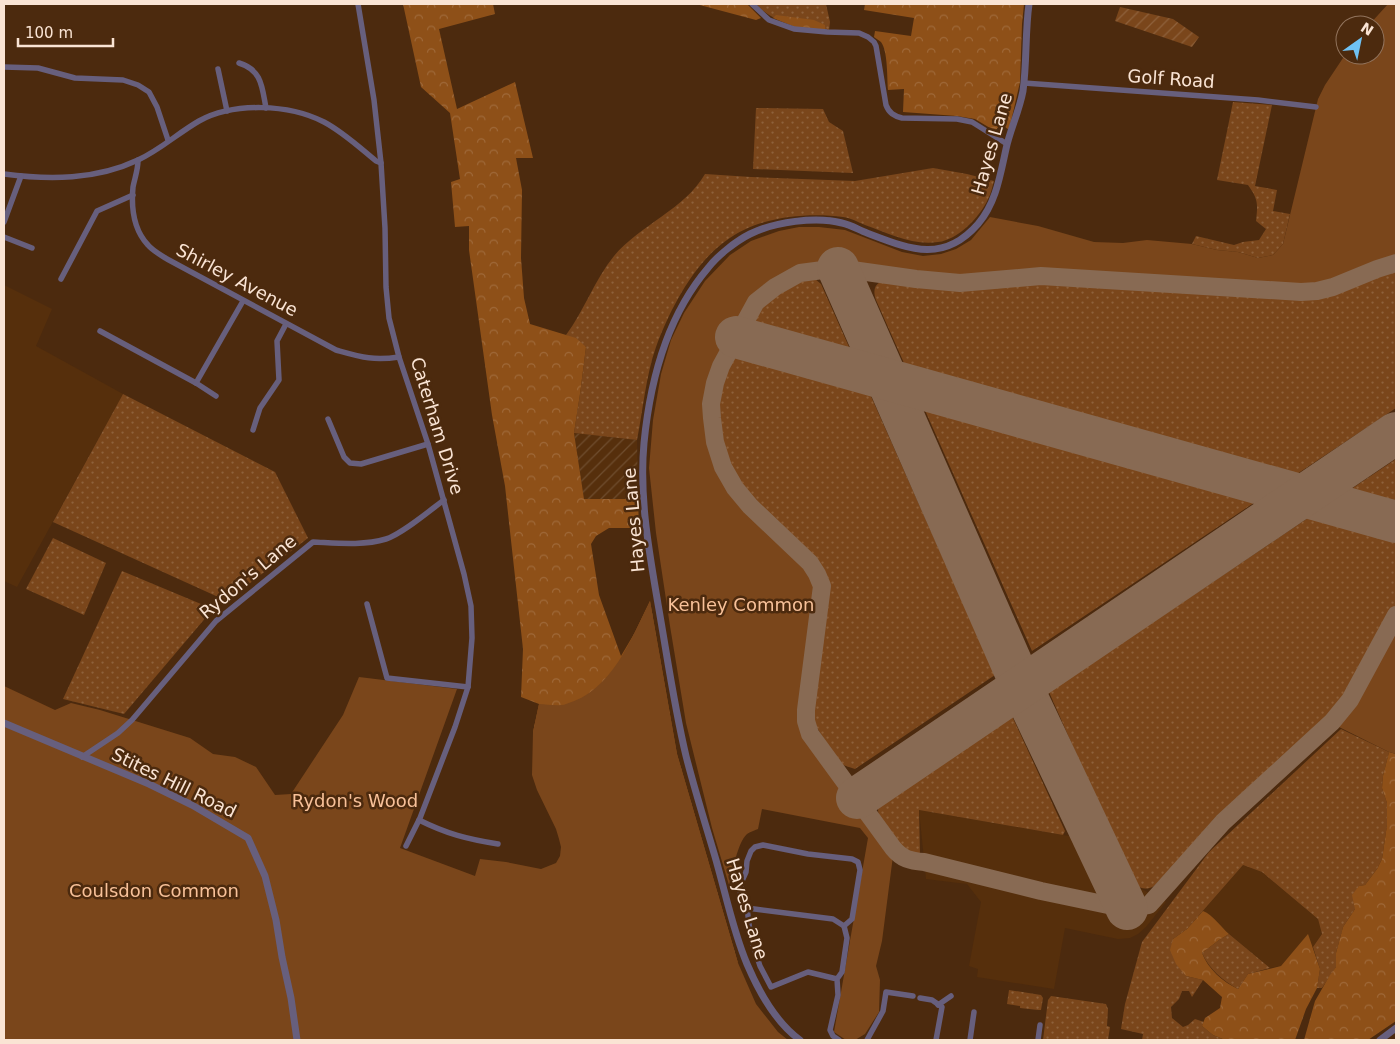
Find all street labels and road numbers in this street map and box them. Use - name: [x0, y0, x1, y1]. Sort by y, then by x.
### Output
- street label: Golf Road: [1127, 65, 1215, 92]
- street label: Hayes Lane: [967, 91, 1016, 197]
- street label: Shirley Avenue: [173, 239, 302, 320]
- street label: Caterham Drive: [407, 355, 468, 497]
- street label: Hayes Lane: [618, 467, 649, 573]
- street label: Rydon's Lane: [195, 530, 300, 623]
- street label: Stites Hill Road: [108, 743, 240, 822]
- street label: Hayes Lane: [722, 856, 773, 962]

